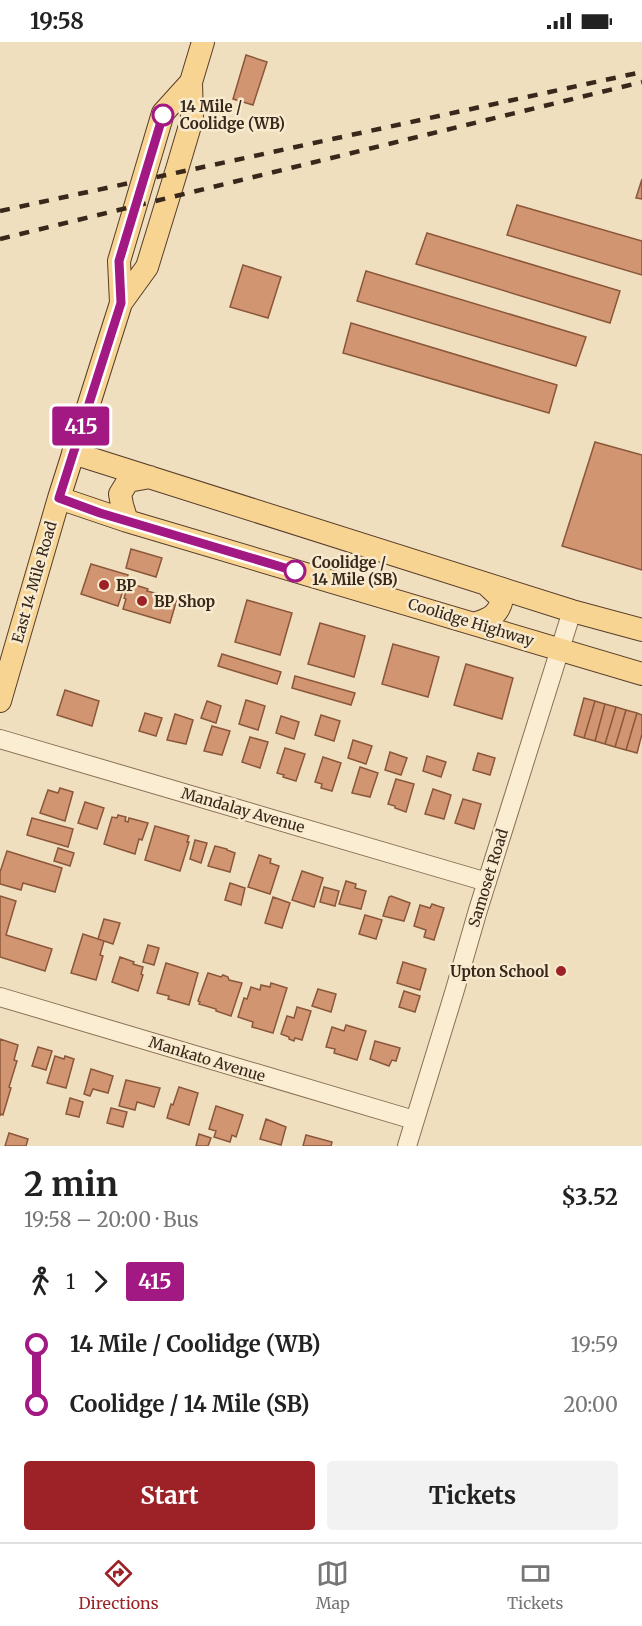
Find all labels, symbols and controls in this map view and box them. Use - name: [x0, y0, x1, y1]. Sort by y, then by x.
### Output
- text: 19:58: [30, 7, 84, 35]
- place label: 14 Mile / Coolidge (WB): [180, 97, 285, 133]
- marker: 14 Mile / Coolidge (WB): [152, 104, 174, 126]
- line badge: 415: [46, 406, 116, 446]
- text: 415: [64, 413, 98, 440]
- street label: East 14 Mile Road: [8, 519, 60, 645]
- place label: Coolidge / 14 Mile (SB): [312, 553, 398, 589]
- marker: Coolidge / 14 Mile (SB): [284, 560, 306, 582]
- place label: BP: [116, 576, 136, 595]
- marker: BP: [97, 578, 111, 592]
- place label: BP Shop: [154, 592, 216, 611]
- marker: BP Shop: [135, 594, 149, 608]
- street label: Coolidge Highway: [406, 594, 536, 650]
- street label: Mandalay Avenue: [179, 783, 307, 837]
- street label: Samoset Road: [464, 827, 512, 929]
- place label: Upton School: [450, 962, 549, 981]
- marker: Upton School: [554, 964, 568, 978]
- street label: Mankato Avenue: [147, 1032, 268, 1086]
- text: 2 min: [24, 1164, 118, 1205]
- text: $3.52: [561, 1183, 618, 1211]
- text: 19:58 – 20:00 · Bus: [24, 1207, 199, 1232]
- icon: walk: [24, 1265, 57, 1298]
- icon: forward: [84, 1265, 117, 1298]
- text: 415: [138, 1268, 172, 1295]
- text: 1: [66, 1269, 75, 1294]
- text: 14 Mile / Coolidge (WB): [70, 1330, 320, 1358]
- text: 19:59: [571, 1332, 618, 1357]
- text: Coolidge / 14 Mile (SB): [70, 1390, 309, 1418]
- text: 20:00: [563, 1392, 618, 1417]
- button: Start: [24, 1461, 315, 1530]
- button: Tickets: [327, 1461, 618, 1530]
- tab: Directions: [79, 1557, 159, 1613]
- tab: Map: [316, 1557, 350, 1613]
- tab: Tickets: [507, 1557, 563, 1613]

